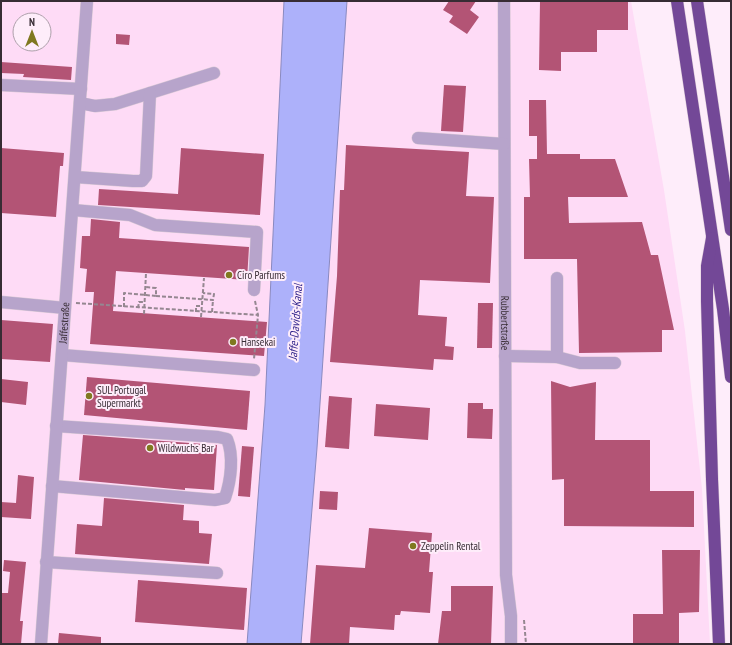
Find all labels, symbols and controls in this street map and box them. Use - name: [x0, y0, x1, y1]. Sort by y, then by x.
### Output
- north arrow: [12, 12, 52, 52]
- text: N: [29, 15, 35, 29]
- place label: Ciro Parfums: [237, 268, 285, 282]
- marker: Ciro Parfums: [224, 270, 234, 280]
- water label: Jaffe-Davids-Kanal: [285, 282, 305, 362]
- street label: Rubbertstraße: [498, 296, 512, 351]
- street label: Jaffestraße: [55, 301, 72, 345]
- place label: Hansekai: [241, 335, 275, 349]
- marker: Hansekai: [228, 337, 238, 347]
- place label: SUL Portugal Supermarkt: [97, 383, 147, 410]
- marker: SUL Portugal Supermarkt: [84, 391, 94, 401]
- place label: Wildwuchs Bar: [158, 441, 214, 455]
- marker: Wildwuchs Bar: [145, 443, 155, 453]
- place label: Zeppelin Rental: [421, 539, 481, 553]
- marker: Zeppelin Rental: [408, 541, 418, 551]

